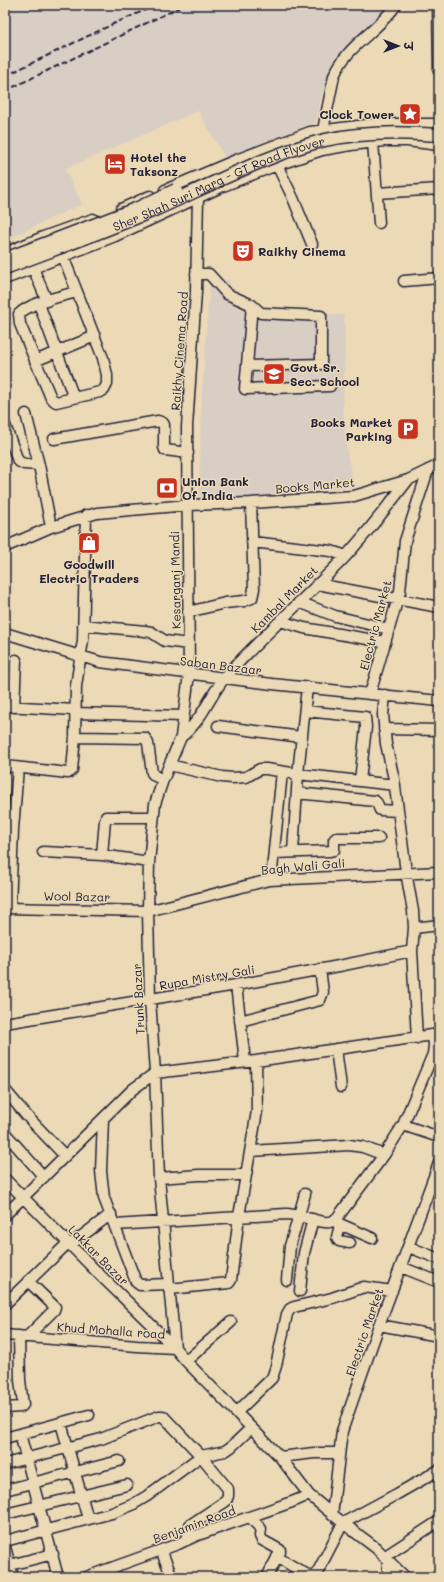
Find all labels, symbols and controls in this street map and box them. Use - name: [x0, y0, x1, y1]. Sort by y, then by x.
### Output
- north arrow: [378, 26, 418, 66]
- text: उ: [401, 41, 416, 51]
- place icon: Clock Tower: [397, 101, 423, 127]
- place label: Clock Tower: [320, 106, 394, 122]
- street label: Sher Shah Suri Marg - GT Road Flyover: [110, 132, 326, 234]
- place label: Hotel the Taksonz: [130, 149, 186, 179]
- hotel icon: Hotel the Taksonz: [102, 151, 128, 177]
- theatre icon: Raikhy Cinema: [230, 238, 256, 264]
- place label: Raikhy Cinema: [258, 243, 346, 259]
- street label: Raikhy Cinema Road: [167, 291, 191, 411]
- place label: Govt Sr. Sec. School: [290, 359, 359, 389]
- school or university icon: Govt Sr. Sec. School: [261, 361, 287, 387]
- place label: Books Market Parking: [310, 414, 392, 444]
- parking icon: Books Market Parking: [395, 416, 421, 442]
- place label: Union Bank Of India: [182, 473, 249, 503]
- street label: Books Market: [275, 474, 355, 496]
- bank icon: Union Bank Of India: [154, 475, 180, 501]
- shop icon: Goodwill Electric Traders: [76, 530, 102, 556]
- street label: Kesarganj Mandi: [166, 531, 184, 629]
- place label: Goodwill Electric Traders: [39, 556, 139, 586]
- street label: Kambal Market: [247, 562, 321, 636]
- street label: Electric Market: [355, 578, 395, 672]
- street label: Saban Bazaar: [179, 652, 263, 678]
- street label: Bagh Wali Gali: [260, 854, 346, 878]
- street label: Wool Bazar: [43, 887, 111, 905]
- street label: Rupa Mistry Gali: [158, 961, 256, 993]
- street label: Trunk Bazar: [128, 963, 148, 1035]
- street label: Lakkar Bazar: [65, 1221, 133, 1289]
- street label: Electric Market: [341, 1286, 387, 1378]
- street label: Khud Mohalla road: [56, 1318, 166, 1342]
- street label: Benjamin Road: [151, 1502, 238, 1546]

